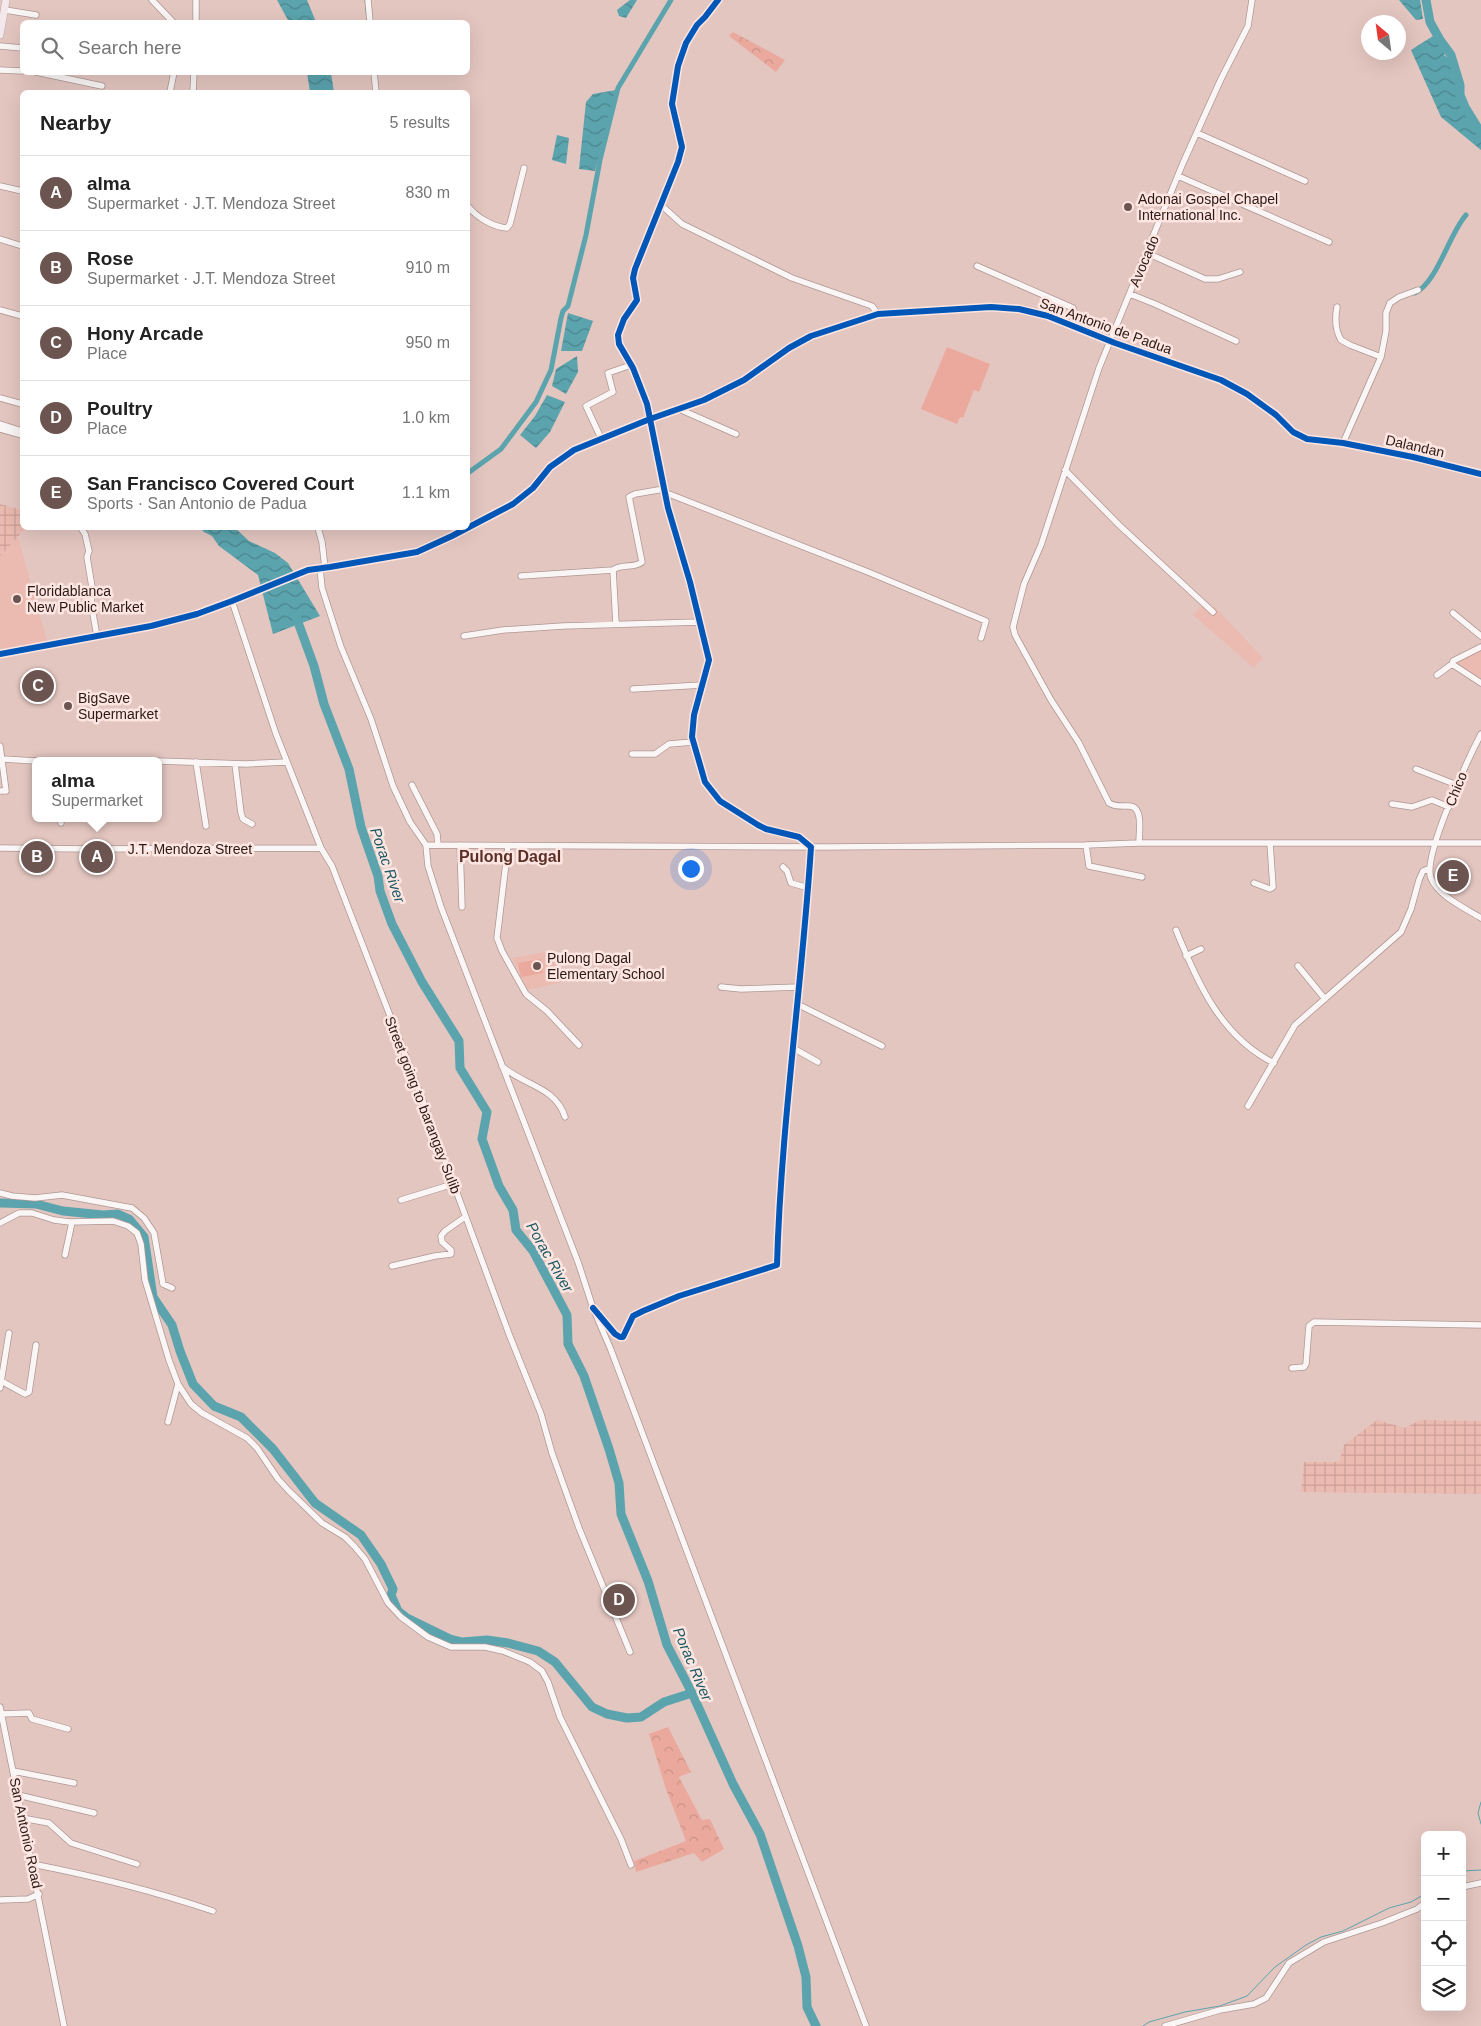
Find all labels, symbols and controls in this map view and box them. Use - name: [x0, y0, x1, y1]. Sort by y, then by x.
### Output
- north arrow: [1361, 15, 1406, 60]
- search box: [20, 20, 470, 75]
- icon: search: [38, 34, 66, 62]
- text: Search here: [78, 37, 182, 58]
- text: Nearby: [40, 111, 111, 134]
- text: 5 results: [390, 114, 450, 131]
- text: alma: [87, 173, 130, 194]
- text: A: [50, 184, 62, 201]
- text: 830 m: [406, 184, 450, 201]
- place label: Adonai Gospel Chapel International Inc.: [1138, 191, 1278, 223]
- text: Supermarket · J.T. Mendoza Street: [87, 195, 335, 212]
- marker: Adonai Gospel Chapel International Inc.: [1122, 201, 1134, 213]
- street label: Avocado: [1126, 233, 1162, 289]
- text: Rose: [87, 248, 133, 269]
- text: B: [50, 259, 62, 276]
- text: 910 m: [406, 259, 450, 276]
- text: Supermarket · J.T. Mendoza Street: [87, 270, 335, 287]
- street label: San Antonio de Padua: [1038, 295, 1174, 357]
- text: Hony Arcade: [87, 323, 204, 344]
- text: C: [50, 334, 62, 351]
- text: 950 m: [406, 334, 450, 351]
- text: Place: [87, 345, 127, 362]
- text: Poultry: [87, 398, 152, 419]
- text: D: [50, 409, 62, 426]
- text: 1.0 km: [402, 409, 450, 426]
- text: Place: [87, 420, 127, 437]
- street label: Dalandan: [1384, 431, 1446, 461]
- text: San Francisco Covered Court: [87, 473, 354, 494]
- text: E: [51, 484, 61, 501]
- text: 1.1 km: [402, 484, 450, 501]
- text: Sports · San Antonio de Padua: [87, 495, 307, 512]
- place label: Floridablanca New Public Market: [27, 583, 144, 615]
- marker: Floridablanca New Public Market: [11, 593, 23, 605]
- pin: C: [22, 667, 54, 705]
- place label: BigSave Supermarket: [78, 690, 158, 722]
- marker: BigSave Supermarket: [62, 700, 74, 712]
- popup: [32, 757, 162, 822]
- street label: Chico: [1442, 769, 1470, 809]
- text: alma: [51, 770, 95, 791]
- text: Supermarket: [51, 792, 143, 809]
- water label: Porac River: [367, 825, 409, 906]
- pin: B: [21, 838, 53, 876]
- pin: A: [81, 838, 113, 876]
- street label: J.T. Mendoza Street: [128, 841, 252, 857]
- district label: Pulong Dagal: [459, 848, 561, 865]
- your location: [678, 856, 704, 882]
- pin: E: [1437, 857, 1469, 895]
- place label: Pulong Dagal Elementary School: [547, 950, 665, 982]
- marker: Pulong Dagal Elementary School: [531, 960, 543, 972]
- street label: Street going to barangay Sulib: [382, 1014, 464, 1196]
- water label: Porac River: [523, 1219, 577, 1296]
- pin: D: [603, 1581, 635, 1619]
- water label: Porac River: [670, 1625, 717, 1704]
- street label: San Antonio Road: [6, 1776, 46, 1890]
- map controls: [1421, 1831, 1466, 2011]
- button: +: [1421, 1831, 1466, 1876]
- button: −: [1421, 1876, 1466, 1921]
- button: locate: [1421, 1921, 1466, 1966]
- button: layers: [1421, 1966, 1466, 2011]

